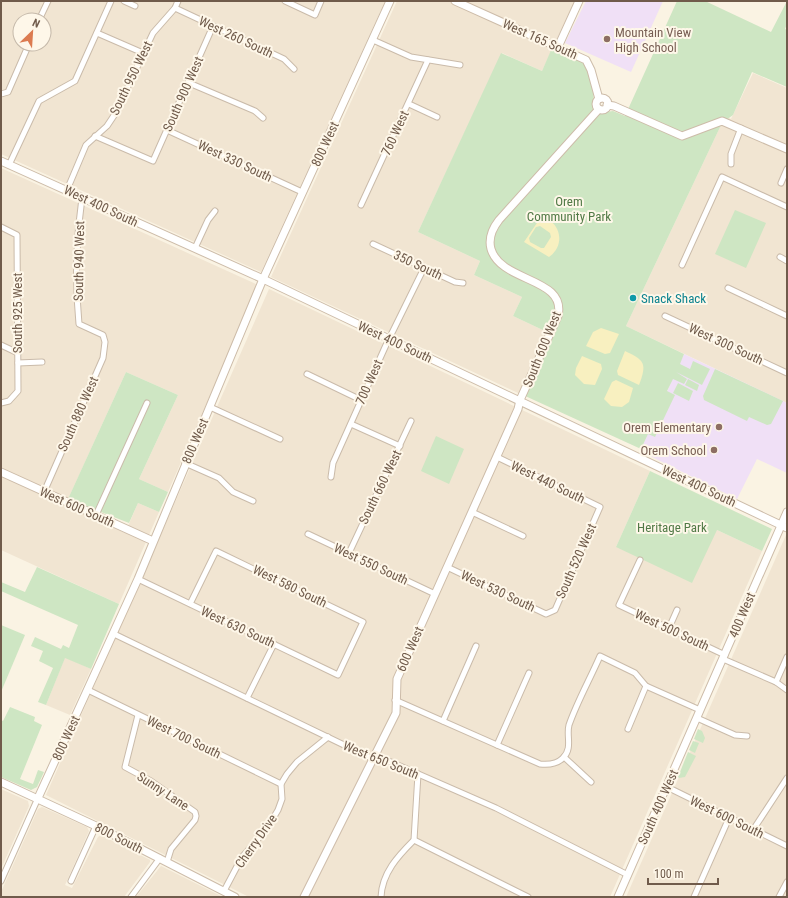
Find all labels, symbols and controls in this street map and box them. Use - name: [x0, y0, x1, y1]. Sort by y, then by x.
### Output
- north arrow: [12, 12, 52, 52]
- street label: West 260 South: [196, 13, 276, 61]
- text: N: [30, 16, 42, 31]
- street label: West 165 South: [500, 16, 580, 62]
- place label: Mountain View High School: [615, 25, 692, 55]
- marker: Mountain View High School: [602, 34, 612, 44]
- street label: South 950 West: [107, 38, 155, 117]
- street label: South 900 West: [160, 54, 206, 134]
- street label: 760 West: [378, 108, 412, 158]
- street label: 800 West: [308, 119, 342, 169]
- street label: West 330 South: [195, 137, 275, 185]
- street label: West 400 South: [61, 182, 141, 230]
- park label: Orem Community Park: [527, 194, 611, 224]
- street label: South 940 West: [71, 220, 87, 301]
- street label: 350 South: [391, 247, 445, 283]
- street label: South 925 West: [10, 273, 25, 353]
- place label: Snack Shack: [641, 291, 706, 306]
- marker: Snack Shack: [628, 293, 638, 303]
- street label: South 600 West: [520, 309, 564, 389]
- street label: West 400 South: [355, 318, 435, 366]
- street label: West 300 South: [686, 320, 766, 368]
- street label: 700 West: [352, 357, 386, 407]
- street label: South 880 West: [55, 374, 101, 454]
- street label: 800 West: [179, 416, 211, 466]
- place label: Orem Elementary: [623, 420, 712, 435]
- marker: Orem Elementary: [714, 422, 724, 432]
- place label: Orem School: [640, 443, 706, 458]
- marker: Orem School: [709, 445, 719, 455]
- street label: South 660 West: [356, 447, 404, 526]
- street label: West 440 South: [509, 458, 587, 506]
- street label: West 400 South: [659, 462, 739, 510]
- street label: West 600 South: [37, 484, 117, 530]
- park label: Heritage Park: [637, 520, 707, 535]
- street label: South 520 West: [553, 521, 599, 601]
- street label: West 550 South: [331, 540, 411, 588]
- street label: West 580 South: [251, 562, 329, 610]
- street label: West 530 South: [458, 567, 538, 615]
- street label: 400 West: [726, 590, 758, 640]
- street label: West 630 South: [198, 603, 278, 651]
- street label: West 500 South: [632, 606, 712, 654]
- street label: 600 West: [393, 624, 427, 674]
- street label: 800 West: [49, 713, 83, 763]
- street label: West 700 South: [145, 713, 223, 761]
- street label: West 650 South: [341, 738, 421, 782]
- street label: South 400 West: [635, 767, 681, 847]
- street label: Sunny Lane: [134, 769, 192, 813]
- street label: West 600 South: [688, 793, 766, 841]
- street label: Cherry Drive: [232, 811, 280, 871]
- street label: 800 South: [92, 820, 146, 856]
- scale bar: [648, 860, 718, 886]
- text: 100 m: [654, 867, 684, 881]

